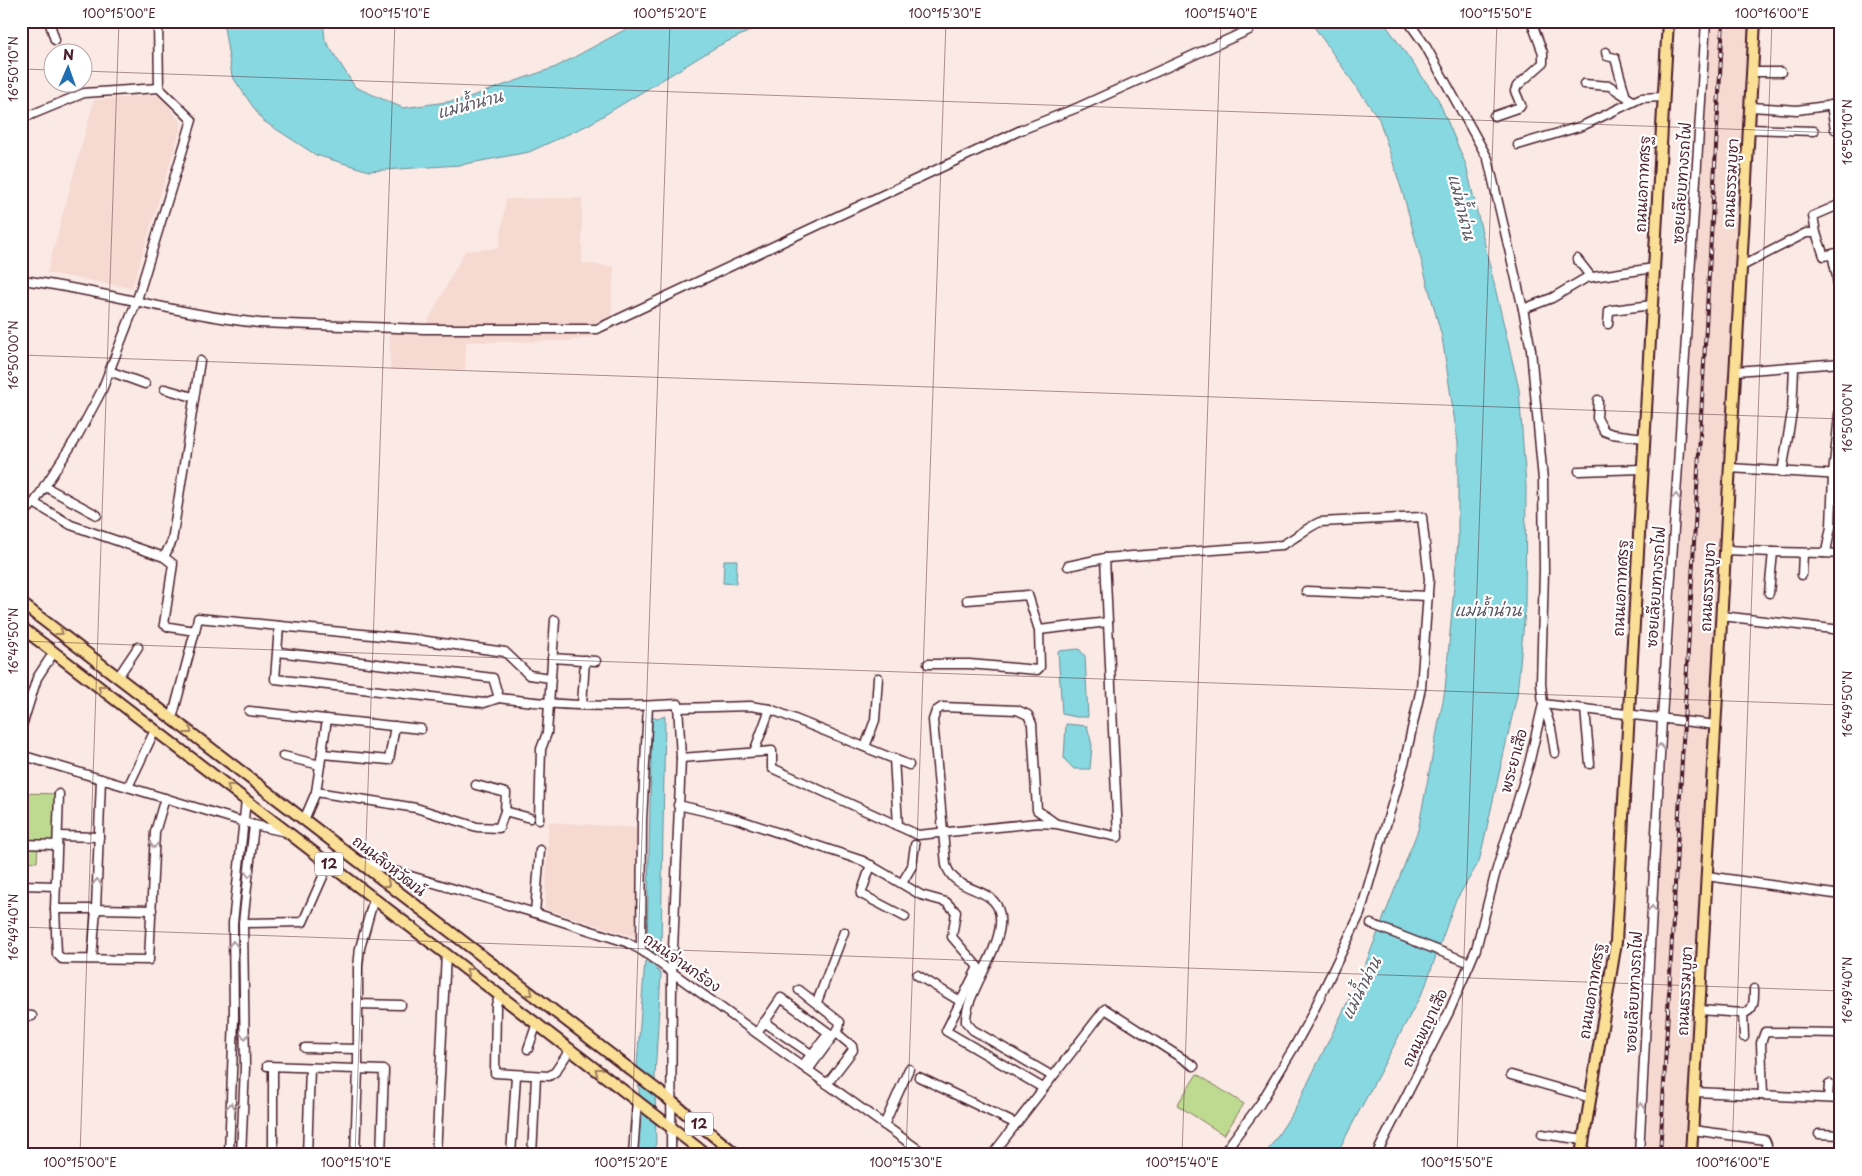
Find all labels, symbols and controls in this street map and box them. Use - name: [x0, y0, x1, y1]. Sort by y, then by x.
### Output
- text: 100°15'00"E: [82, 4, 156, 22]
- text: 100°15'10"E: [360, 4, 430, 22]
- text: 100°15'20"E: [633, 4, 707, 22]
- text: 100°15'30"E: [908, 4, 982, 22]
- text: 100°15'40"E: [1185, 4, 1257, 22]
- text: 100°15'50"E: [1460, 4, 1532, 22]
- text: 100°16'00"E: [1735, 4, 1809, 22]
- text: 16°50'10"N: [4, 36, 22, 102]
- north arrow: [42, 42, 92, 92]
- text: N: [63, 44, 74, 65]
- water label: แม่น้ำน่าน: [434, 82, 506, 123]
- text: 16°50'10"N: [1838, 99, 1856, 165]
- street label: ซอยเลียบทางรถไฟ: [1665, 121, 1696, 245]
- street label: ถนนเอกาทศรฐ: [1627, 135, 1656, 233]
- street label: ถนนธรรมบูชา: [1716, 138, 1744, 228]
- water label: แม่น้ำน่าน: [1443, 171, 1484, 243]
- text: 16°50'00"N: [4, 320, 22, 390]
- text: 16°50'00"N: [1838, 383, 1856, 453]
- one-way arrow: [1670, 493, 1681, 501]
- street label: ซอยเลียบทางรถไฟ: [1639, 525, 1670, 649]
- street label: ถนนเอกาทศรฐ: [1605, 539, 1634, 637]
- street label: ถนนธรรมบูชา: [1693, 542, 1721, 632]
- water label: แม่น้ำน่าน: [1454, 596, 1522, 621]
- text: 16°49'50"N: [4, 608, 22, 674]
- one-way arrow: [54, 627, 63, 635]
- text: 16°49'50"N: [1838, 671, 1856, 737]
- one-way arrow: [97, 685, 107, 694]
- one-way arrow: [183, 726, 192, 734]
- street label: พระยาเสือ: [1493, 726, 1532, 795]
- one-way arrow: [1655, 742, 1666, 750]
- one-way arrow: [226, 784, 236, 793]
- street label: ถนนสิงหวัฒน์: [348, 829, 432, 901]
- one-way arrow: [149, 842, 159, 850]
- road number: 12: [315, 852, 343, 876]
- one-way arrow: [244, 870, 255, 878]
- one-way arrow: [92, 877, 102, 885]
- one-way arrow: [381, 878, 390, 886]
- text: 16°49'40"N: [4, 894, 22, 960]
- one-way arrow: [1646, 905, 1657, 913]
- street label: ถนนจ่านกร้อง: [639, 927, 726, 997]
- street label: ซอยเลียบทางรถไฟ: [1618, 930, 1647, 1053]
- one-way arrow: [228, 939, 238, 947]
- street label: ถนนเอกาทศรฐ: [1572, 941, 1609, 1040]
- street label: ถนนธรรมบูชา: [1670, 946, 1698, 1036]
- water label: แม่น้ำน่าน: [1333, 951, 1386, 1023]
- text: 16°49'40"N: [1838, 957, 1856, 1023]
- one-way arrow: [466, 968, 475, 977]
- street label: ถนนพญาเสือ: [1395, 984, 1453, 1070]
- one-way arrow: [524, 988, 533, 996]
- one-way arrow: [240, 1032, 250, 1040]
- one-way arrow: [595, 1068, 604, 1076]
- one-way arrow: [226, 1102, 236, 1110]
- one-way arrow: [1636, 1102, 1647, 1110]
- road number: 12: [685, 1112, 713, 1136]
- text: 100°15'00"E: [43, 1153, 117, 1171]
- text: 100°15'10"E: [321, 1153, 391, 1171]
- text: 100°15'20"E: [594, 1153, 668, 1171]
- text: 100°15'30"E: [869, 1153, 943, 1171]
- text: 100°15'40"E: [1146, 1153, 1218, 1171]
- text: 100°15'50"E: [1421, 1153, 1493, 1171]
- text: 100°16'00"E: [1696, 1153, 1770, 1171]

